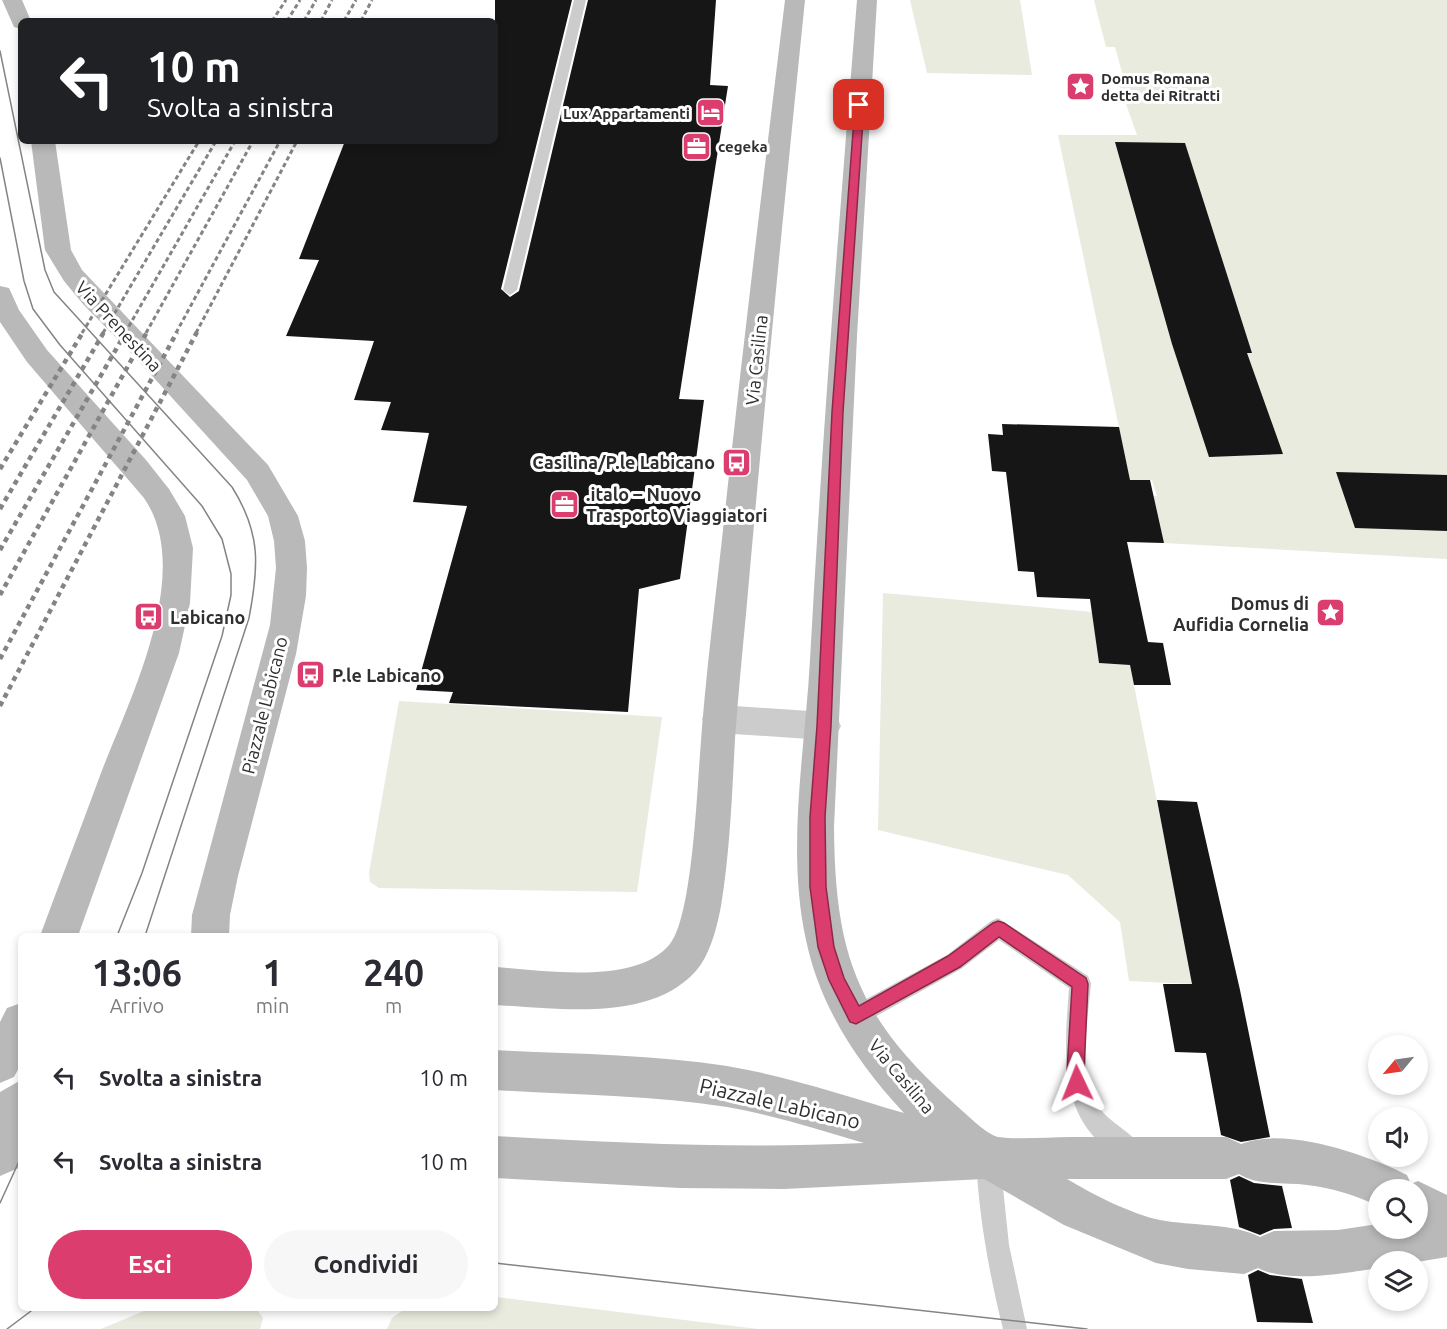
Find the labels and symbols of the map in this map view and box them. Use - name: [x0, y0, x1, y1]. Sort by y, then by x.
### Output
- place label: Domus Romana detta dei Ritratti: [1101, 70, 1220, 104]
- place icon: Domus Romana detta dei Ritratti: [1064, 71, 1096, 103]
- pin: [833, 79, 884, 130]
- hotel icon: Lux Appartamenti: [695, 97, 727, 129]
- place label: Lux Appartamenti: [563, 105, 690, 122]
- office icon: cegeka: [681, 130, 713, 162]
- place label: cegeka: [718, 138, 768, 155]
- street label: Via Prenestina: [72, 277, 166, 375]
- street label: Via Casilina: [741, 314, 771, 406]
- bus stop icon: Casilina/P.le Labicano: [720, 446, 752, 478]
- place label: Casilina/P.le Labicano: [532, 452, 715, 472]
- place label: .italo – Nuovo Trasporto Viaggiatori: [586, 484, 768, 525]
- office icon: .italo – Nuovo Trasporto Viaggiatori: [549, 488, 581, 520]
- place label: Domus di Aufidia Cornelia: [1173, 593, 1309, 634]
- place icon: Domus di Aufidia Cornelia: [1314, 597, 1346, 629]
- bus stop icon: Labicano: [133, 601, 165, 633]
- place label: Labicano: [170, 607, 245, 627]
- street label: Piazzale Labicano: [237, 634, 291, 776]
- bus stop icon: P.le Labicano: [295, 659, 327, 691]
- place label: P.le Labicano: [332, 665, 441, 685]
- street label: Via Casilina: [865, 1035, 939, 1117]
- north arrow: [1368, 1035, 1428, 1095]
- position arrow: [1045, 1051, 1109, 1115]
- street label: Piazzale Labicano: [697, 1073, 863, 1133]

